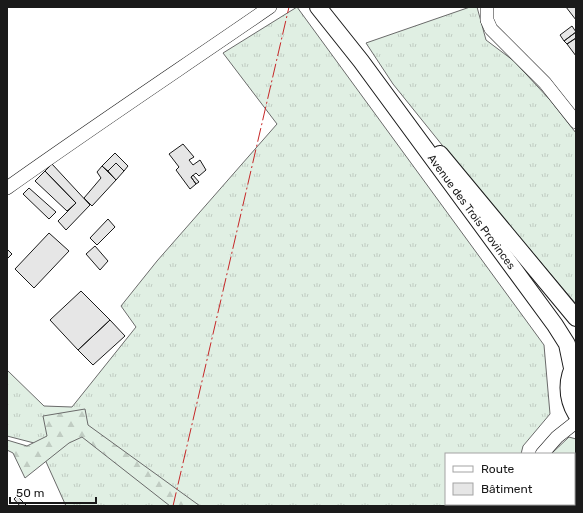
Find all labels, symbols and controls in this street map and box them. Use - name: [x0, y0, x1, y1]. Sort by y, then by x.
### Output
- street label: Avenue des Trois Provinces: [425, 152, 518, 272]
- legend: [445, 453, 575, 505]
- text: Route: [481, 462, 515, 476]
- scale bar: [10, 479, 96, 505]
- text: Bâtiment: [481, 482, 533, 496]
- text: 50 m: [16, 486, 44, 500]

